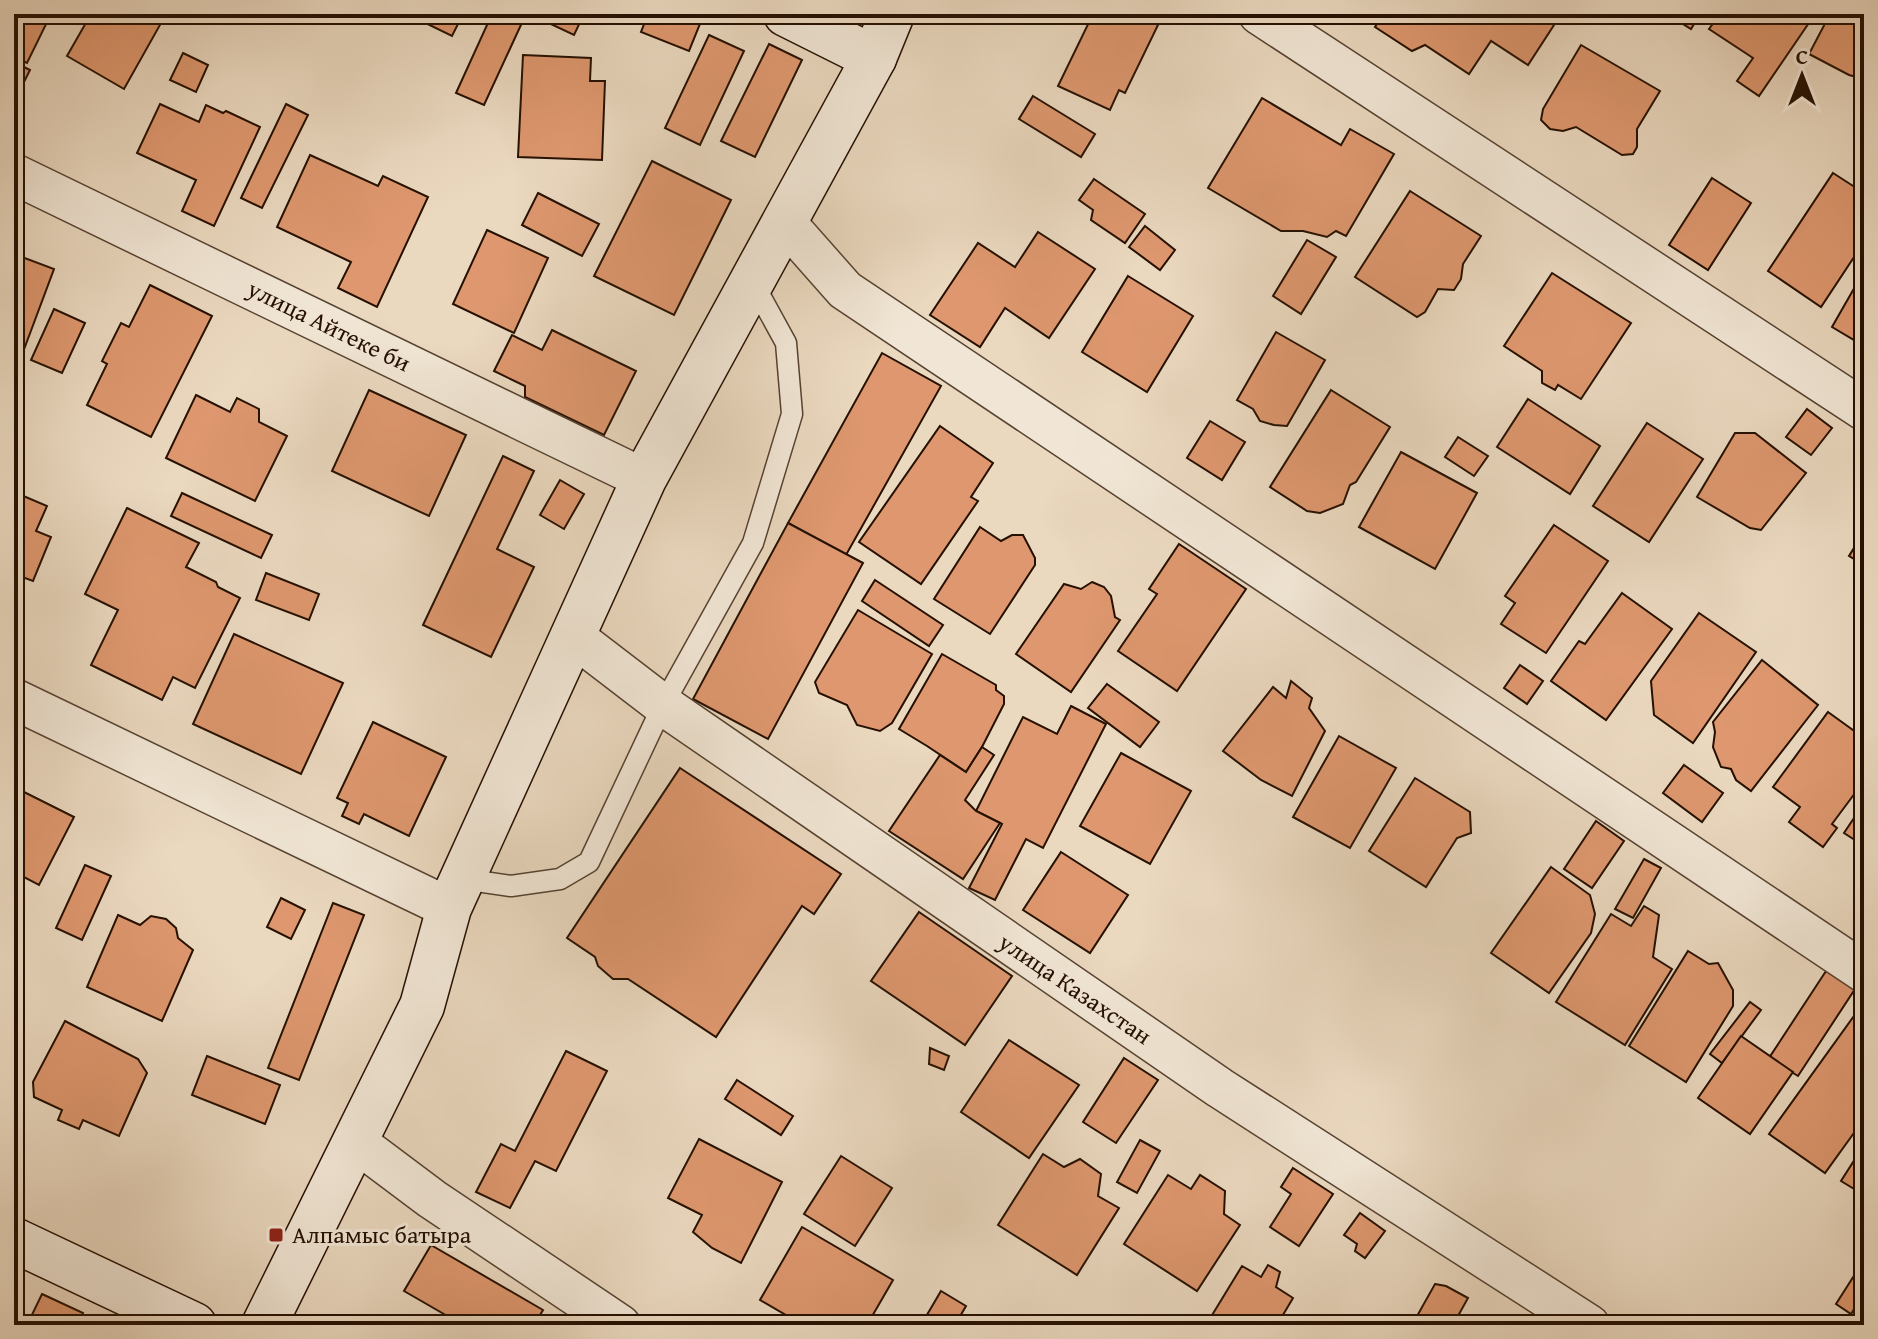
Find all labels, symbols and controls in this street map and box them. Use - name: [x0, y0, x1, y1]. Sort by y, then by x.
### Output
- north arrow: [1762, 36, 1842, 116]
- text: С: [1796, 40, 1808, 72]
- street label: улица Айтеке би: [241, 270, 417, 380]
- street label: улица Казахстан: [991, 924, 1159, 1053]
- place label: Алпамыс батыра: [292, 1217, 472, 1252]
- marker: Алпамыс батыра: [267, 1226, 285, 1244]

